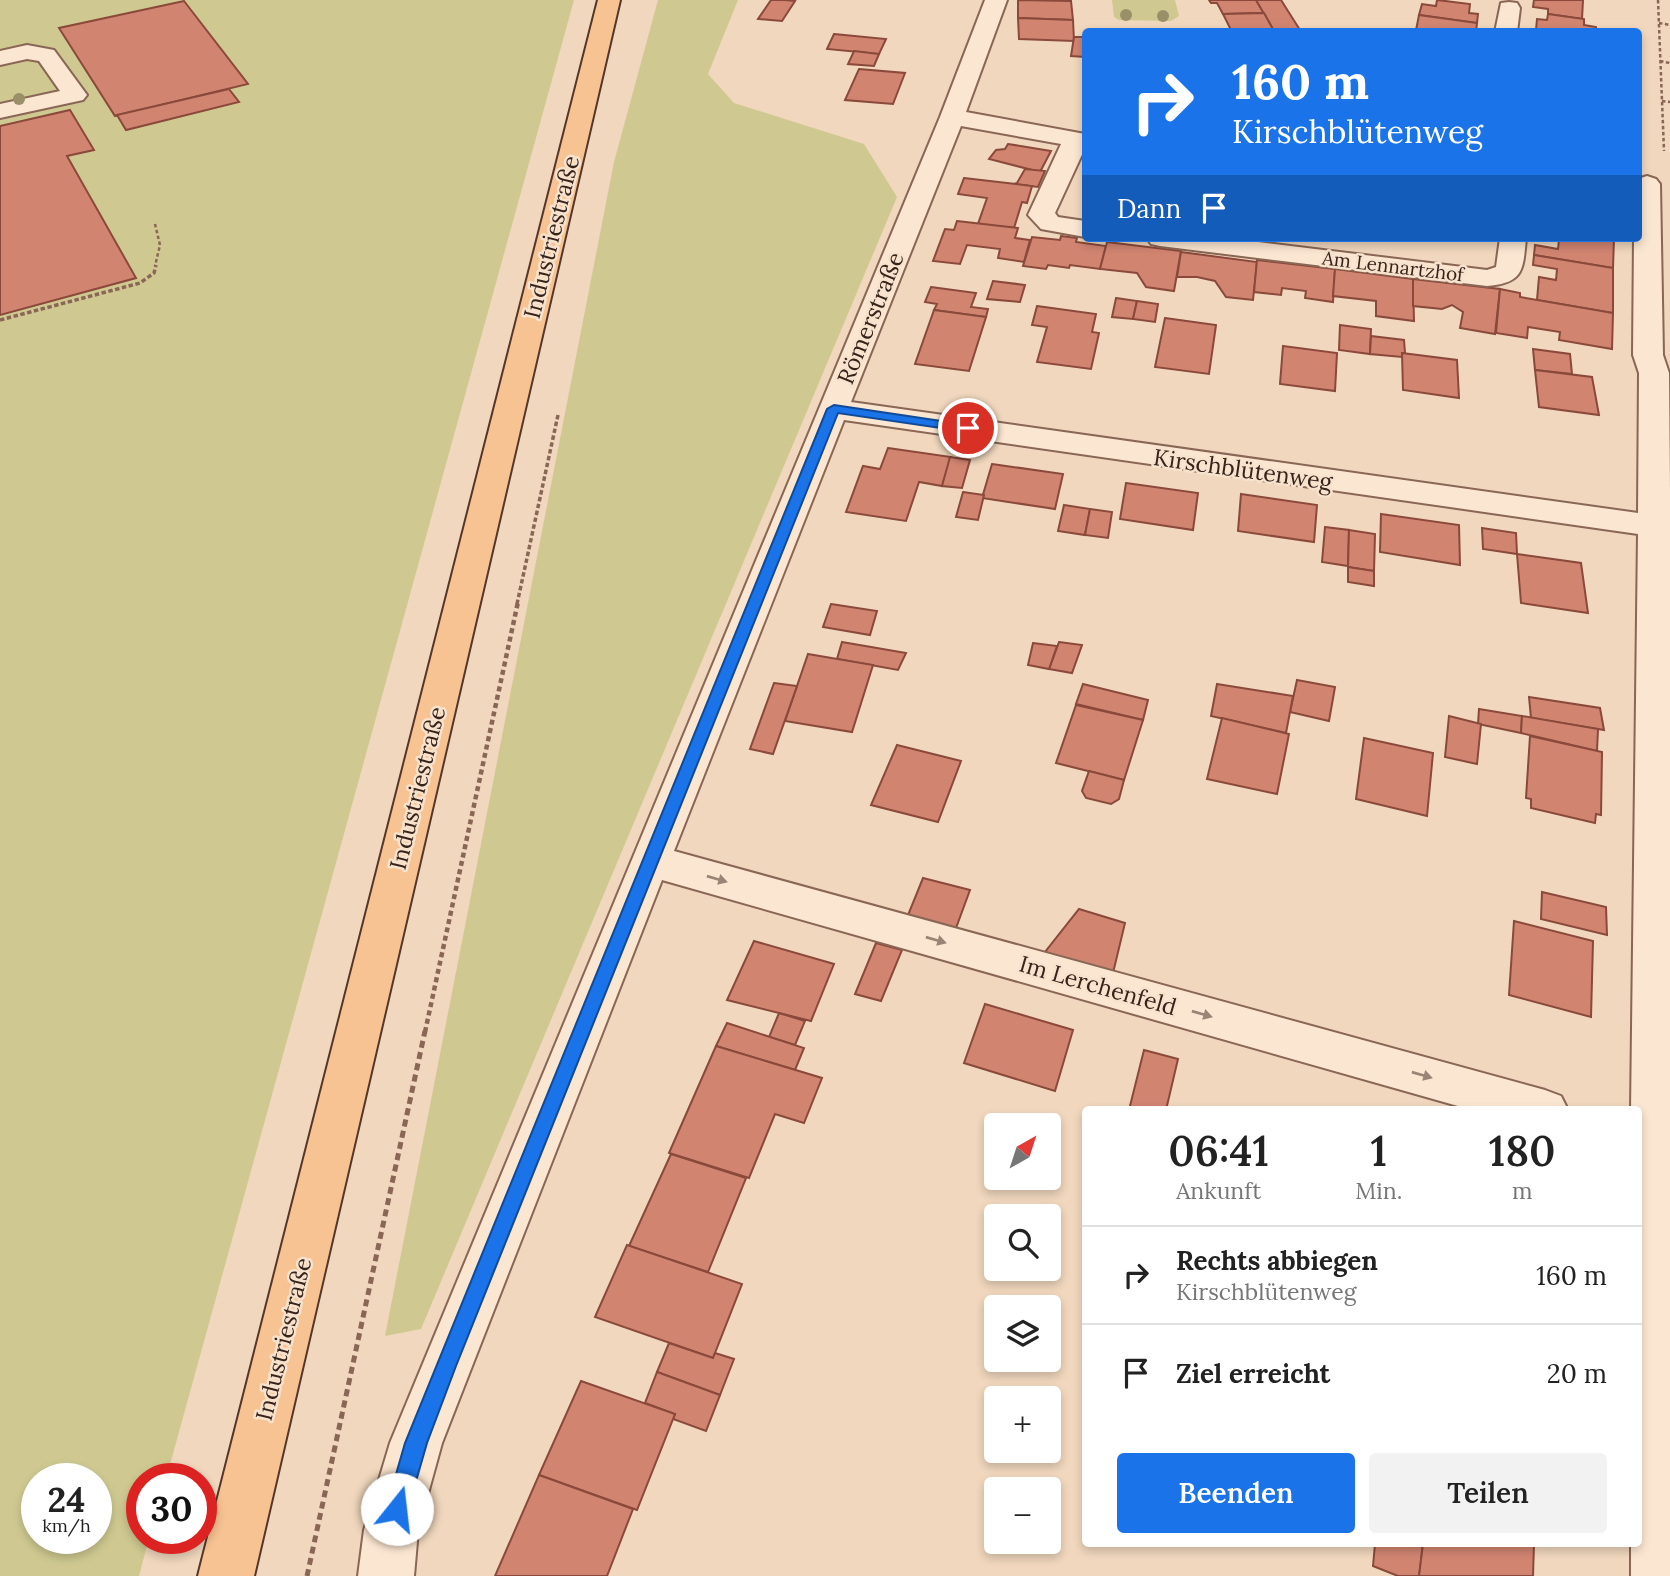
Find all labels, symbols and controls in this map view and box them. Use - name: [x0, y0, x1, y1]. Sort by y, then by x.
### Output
- text: 160 m: [1232, 50, 1369, 112]
- icon: right: [1117, 56, 1208, 147]
- text: Kirschblütenweg: [1232, 111, 1483, 152]
- street label: Industriestraße: [517, 153, 585, 321]
- icon: arrive: [1195, 189, 1233, 227]
- text: Dann: [1117, 192, 1181, 225]
- street label: Am Lennartzhof: [1320, 245, 1467, 287]
- street label: Römerstraße: [830, 248, 910, 388]
- pin: [938, 398, 998, 458]
- icon: arrive: [949, 409, 987, 447]
- street label: Kirschblütenweg: [1152, 442, 1336, 496]
- street label: Industriestraße: [383, 704, 451, 872]
- one-way arrow: [706, 874, 728, 885]
- one-way arrow: [925, 935, 947, 946]
- street label: Im Lerchenfeld: [1016, 949, 1180, 1021]
- one-way arrow: [1192, 1009, 1214, 1020]
- one-way arrow: [1411, 1070, 1433, 1081]
- north arrow: [984, 1113, 1060, 1190]
- map controls: [984, 1113, 1061, 1554]
- text: 06:41: [1168, 1124, 1269, 1178]
- text: 1: [1371, 1124, 1387, 1178]
- text: 180: [1489, 1124, 1556, 1178]
- text: Ankunft: [1176, 1176, 1261, 1205]
- text: Min.: [1355, 1176, 1402, 1205]
- text: m: [1512, 1176, 1532, 1205]
- button: search: [984, 1204, 1061, 1281]
- text: Rechts abbiegen: [1176, 1244, 1378, 1277]
- street label: Industriestraße: [249, 1255, 317, 1423]
- icon: right: [1117, 1256, 1155, 1294]
- text: 160 m: [1536, 1259, 1607, 1292]
- text: Kirschblütenweg: [1176, 1277, 1356, 1306]
- button: layers: [984, 1295, 1061, 1372]
- icon: arrive: [1117, 1354, 1155, 1392]
- text: Ziel erreicht: [1176, 1357, 1330, 1390]
- text: 20 m: [1547, 1357, 1607, 1390]
- button: +: [984, 1386, 1061, 1463]
- button: Beenden: [1117, 1453, 1355, 1533]
- button: Teilen: [1369, 1453, 1607, 1533]
- speed limit sign: 30: [126, 1463, 217, 1554]
- position arrow: [360, 1472, 434, 1546]
- text: 24: [48, 1477, 85, 1522]
- button: −: [984, 1477, 1061, 1554]
- text: km/h: [42, 1514, 91, 1537]

